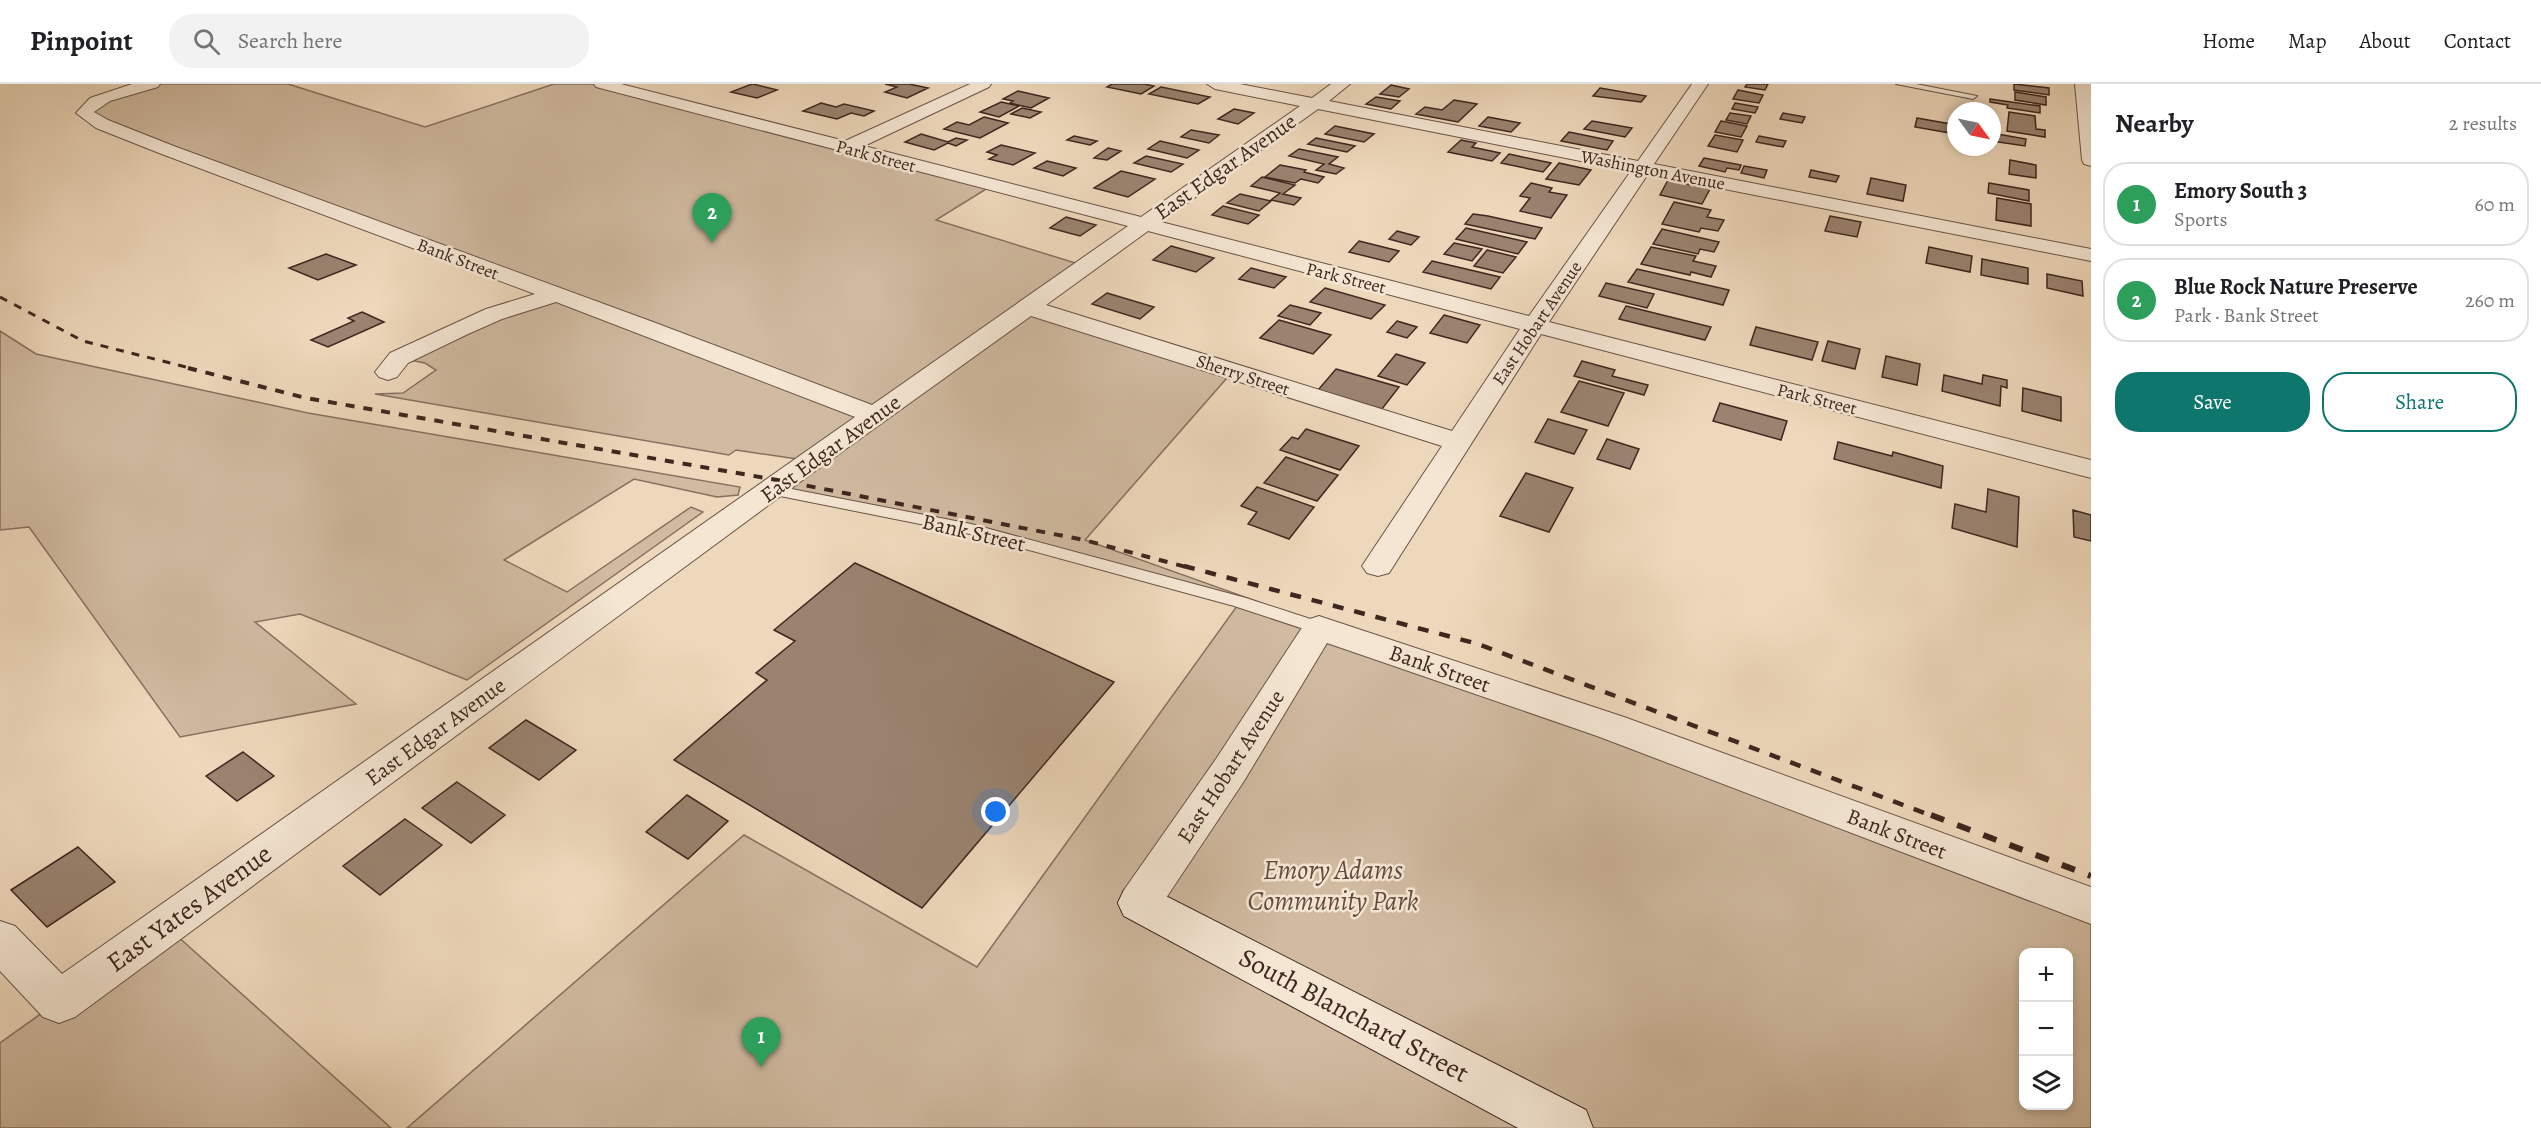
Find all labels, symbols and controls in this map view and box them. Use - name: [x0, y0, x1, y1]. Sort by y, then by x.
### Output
- search box: [169, 14, 589, 68]
- text: Pinpoint: [30, 22, 133, 60]
- icon: search: [190, 25, 223, 58]
- text: Search here: [238, 26, 342, 56]
- text: Home: [2202, 27, 2255, 55]
- text: Map: [2288, 27, 2326, 55]
- text: About: [2359, 27, 2411, 55]
- text: Contact: [2444, 27, 2511, 55]
- north arrow: [1947, 102, 2001, 156]
- text: Nearby: [2115, 106, 2194, 141]
- street label: East Edgar Avenue: [1149, 107, 1303, 227]
- text: 2 results: [2449, 110, 2517, 137]
- street label: Park Street: [833, 134, 919, 178]
- street label: Washington Avenue: [1578, 144, 1727, 196]
- text: Emory South 3: [2174, 176, 2307, 206]
- text: 1: [2133, 191, 2140, 218]
- text: 60 m: [2475, 191, 2515, 218]
- pin: 2: [692, 194, 732, 243]
- text: Sports: [2174, 206, 2227, 233]
- street label: Bank Street: [414, 232, 502, 286]
- street label: Park Street: [1303, 256, 1389, 300]
- street label: East Hobart Avenue: [1486, 256, 1588, 390]
- text: Blue Rock Nature Preserve: [2174, 272, 2418, 302]
- text: 2: [2132, 287, 2141, 314]
- text: 260 m: [2465, 287, 2515, 314]
- text: Park · Bank Street: [2174, 302, 2319, 329]
- street label: Sherry Street: [1193, 349, 1293, 401]
- button: Save: [2115, 372, 2310, 432]
- button: Share: [2322, 372, 2517, 432]
- street label: Park Street: [1774, 377, 1860, 421]
- street label: East Edgar Avenue: [754, 388, 907, 510]
- street label: Bank Street: [919, 507, 1028, 559]
- street label: Bank Street: [1385, 638, 1494, 700]
- street label: East Edgar Avenue: [359, 671, 512, 793]
- street label: East Hobart Avenue: [1170, 684, 1292, 849]
- your location: [981, 797, 1010, 826]
- street label: Bank Street: [1842, 801, 1951, 867]
- street label: East Yates Avenue: [99, 836, 279, 980]
- park label: Emory Adams Community Park: [1247, 852, 1419, 919]
- street label: South Blanchard Street: [1233, 939, 1475, 1091]
- map controls: [2019, 948, 2073, 1110]
- button: +: [2019, 948, 2073, 1002]
- button: −: [2019, 1002, 2073, 1056]
- pin: 1: [742, 1018, 780, 1067]
- button: layers: [2019, 1056, 2073, 1110]

